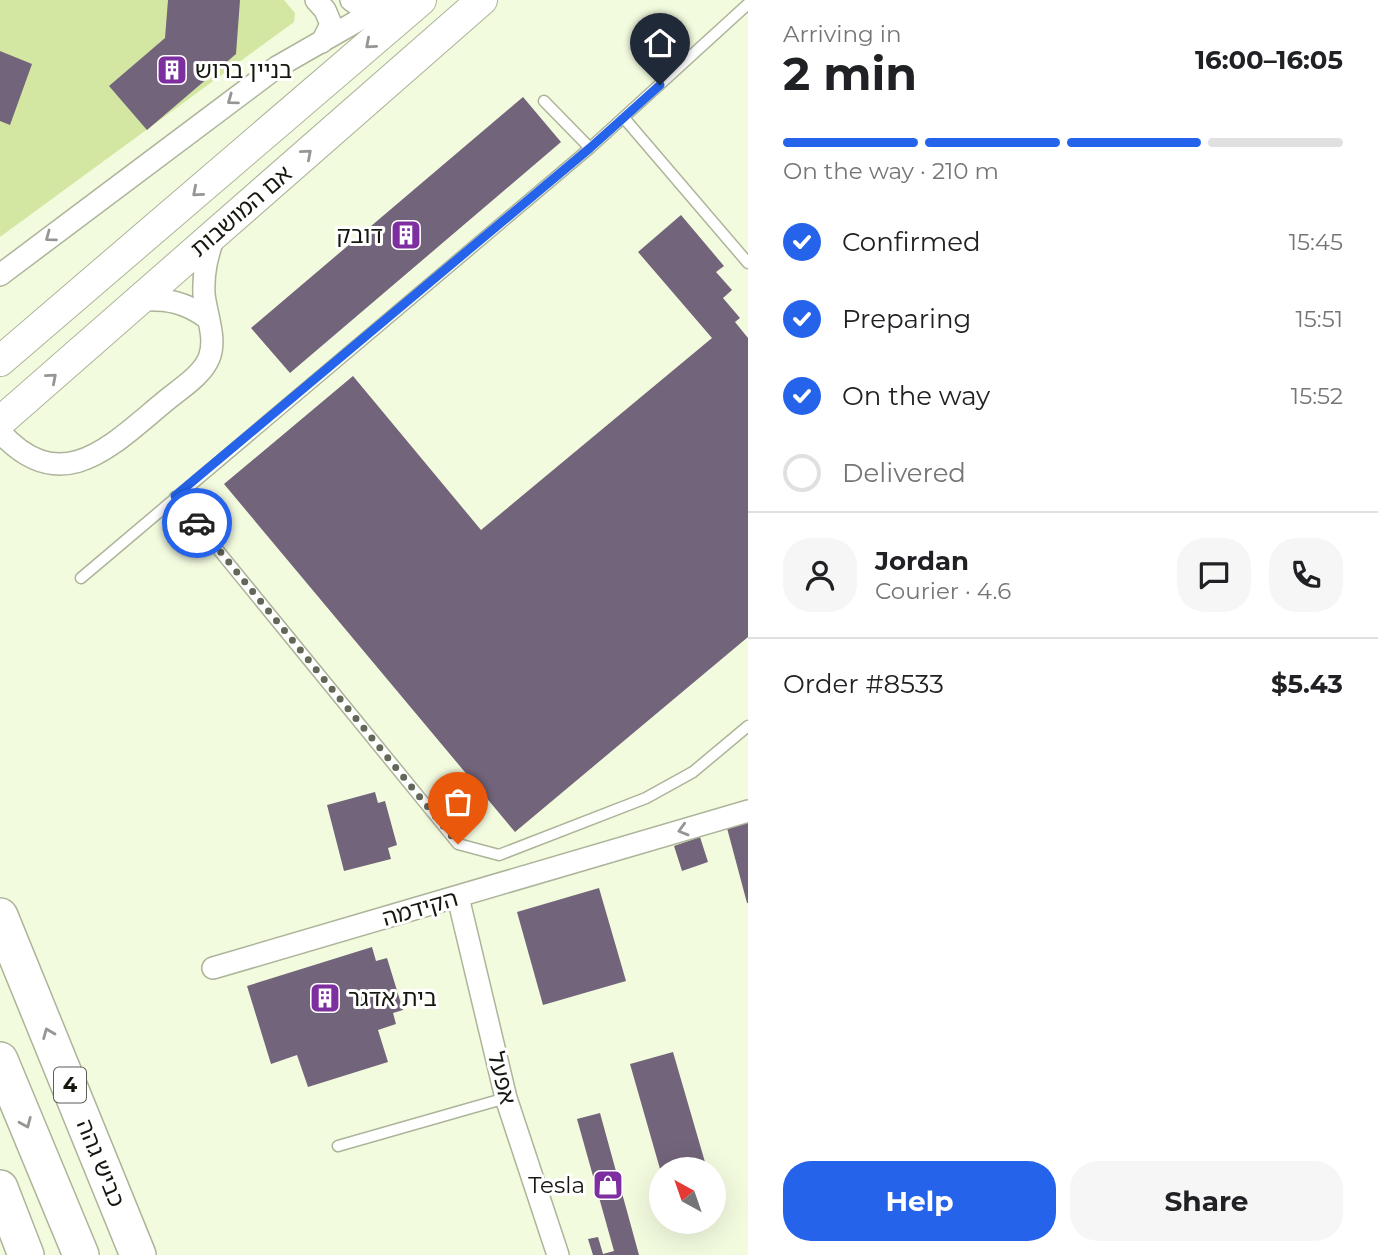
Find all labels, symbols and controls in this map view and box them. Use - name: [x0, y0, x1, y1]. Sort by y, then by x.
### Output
- pin: [630, 13, 690, 85]
- text: Arriving in: [783, 20, 902, 48]
- icon: home: [641, 24, 679, 62]
- one-way arrow: [365, 36, 378, 48]
- text: 16:00–16:05: [1195, 44, 1343, 76]
- text: 2 min: [783, 45, 917, 102]
- building icon: בניין ברוש: [155, 53, 189, 87]
- place label: בניין ברוש: [195, 56, 292, 84]
- one-way arrow: [227, 92, 240, 105]
- one-way arrow: [298, 150, 311, 162]
- text: On the way · 210 m: [783, 157, 999, 185]
- street label: אם המושבות: [185, 159, 297, 263]
- one-way arrow: [192, 184, 205, 196]
- building icon: דובק: [389, 218, 423, 252]
- place label: דובק: [336, 221, 383, 249]
- icon: check: [783, 223, 821, 261]
- text: Confirmed: [842, 226, 981, 258]
- text: 15:45: [1289, 228, 1343, 256]
- one-way arrow: [45, 229, 58, 241]
- icon: check: [783, 300, 821, 338]
- text: Preparing: [842, 303, 971, 335]
- text: 15:51: [1295, 305, 1343, 333]
- one-way arrow: [43, 374, 56, 386]
- icon: check: [783, 377, 821, 415]
- text: On the way: [842, 380, 990, 412]
- text: 15:52: [1291, 382, 1343, 410]
- text: Delivered: [842, 457, 966, 489]
- courier: [162, 488, 232, 558]
- icon: car: [178, 504, 216, 542]
- button: person: [783, 538, 857, 612]
- button: chat: [1177, 538, 1251, 612]
- button: phone: [1269, 538, 1343, 612]
- text: Jordan: [875, 545, 969, 577]
- text: Courier · 4.6: [875, 577, 1011, 605]
- text: Order #8533: [783, 668, 944, 700]
- text: $5.43: [1271, 668, 1343, 700]
- pin: [428, 772, 488, 844]
- icon: bag: [439, 783, 477, 821]
- one-way arrow: [677, 822, 689, 837]
- street label: הקידמה: [379, 884, 461, 932]
- building icon: בית אדגר: [308, 981, 342, 1015]
- place label: בית אדגר: [348, 984, 437, 1012]
- one-way arrow: [42, 1027, 56, 1040]
- street label: אפעל: [482, 1049, 522, 1107]
- road number: 4: [54, 1068, 86, 1102]
- one-way arrow: [18, 1115, 32, 1128]
- street label: כביש גהה: [71, 1115, 131, 1211]
- north arrow: [649, 1157, 726, 1234]
- map controls: [649, 1157, 726, 1234]
- button: Help: [783, 1161, 1056, 1241]
- button: Share: [1070, 1161, 1343, 1241]
- shop icon: Tesla: [591, 1168, 625, 1202]
- place label: Tesla: [528, 1171, 585, 1199]

